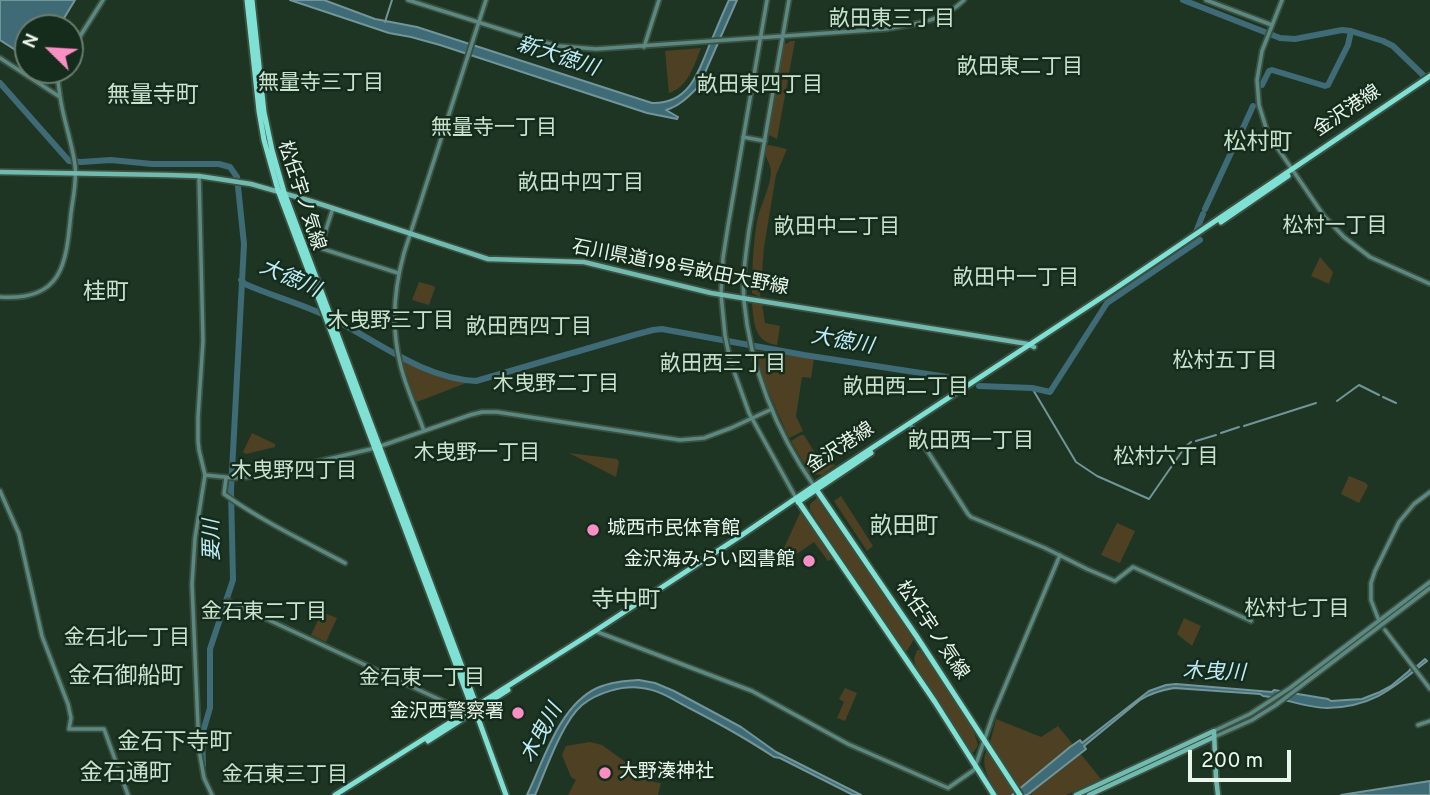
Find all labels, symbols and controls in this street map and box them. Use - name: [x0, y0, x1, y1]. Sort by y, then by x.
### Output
- district label: 畝田東三丁目: [829, 8, 955, 34]
- north arrow: [14, 14, 84, 84]
- text: N: [18, 30, 45, 52]
- water label: 新大徳川: [513, 33, 601, 83]
- district label: 畝田東二丁目: [957, 56, 1083, 82]
- district label: 無量寺三丁目: [258, 72, 384, 98]
- district label: 畝田東四丁目: [697, 74, 823, 100]
- street label: 金沢港線: [1310, 81, 1386, 143]
- district label: 無量寺町: [107, 83, 199, 111]
- district label: 無量寺一丁目: [431, 117, 557, 143]
- district label: 松村町: [1224, 130, 1292, 158]
- street label: 松任宇ノ気線: [272, 138, 328, 254]
- district label: 畝田中四丁目: [518, 172, 644, 198]
- district label: 松村一丁目: [1283, 215, 1387, 241]
- district label: 畝田中二丁目: [774, 216, 900, 242]
- street label: 石川県道198号畝田大野線: [570, 237, 790, 301]
- water label: 大徳川: [255, 256, 323, 304]
- district label: 畝田中一丁目: [953, 267, 1079, 293]
- district label: 桂町: [83, 280, 129, 308]
- district label: 木曳野三丁目: [328, 310, 454, 336]
- district label: 畝田西四丁目: [466, 316, 592, 342]
- water label: 大徳川: [809, 325, 875, 361]
- district label: 松村五丁目: [1173, 350, 1277, 376]
- district label: 畝田西三丁目: [660, 353, 786, 379]
- district label: 木曳野二丁目: [493, 373, 619, 399]
- district label: 畝田西二丁目: [843, 376, 969, 402]
- street label: 金沢港線: [803, 419, 879, 479]
- district label: 畝田西一丁目: [908, 430, 1034, 456]
- district label: 木曳野一丁目: [414, 442, 540, 468]
- district label: 松村六丁目: [1114, 446, 1218, 472]
- district label: 木曳野四丁目: [231, 460, 357, 486]
- district label: 畝田町: [870, 514, 938, 542]
- water label: 要川: [201, 519, 227, 561]
- place label: 城西市民体育館: [607, 519, 740, 541]
- marker: 城西市民体育館: [585, 522, 601, 538]
- place label: 金沢海みらい図書館: [624, 550, 795, 572]
- marker: 金沢海みらい図書館: [801, 553, 817, 569]
- street label: 松任宇ノ気線: [890, 577, 972, 685]
- district label: 寺中町: [592, 588, 660, 616]
- district label: 松村七丁目: [1245, 598, 1349, 624]
- district label: 金石東二丁目: [201, 601, 327, 627]
- district label: 金石北一丁目: [64, 627, 190, 653]
- water label: 木曳川: [1182, 660, 1246, 688]
- district label: 金石御船町: [69, 664, 183, 692]
- district label: 金石東一丁目: [359, 667, 485, 693]
- water label: 木曳川: [517, 700, 569, 768]
- place label: 金沢西警察署: [390, 702, 504, 724]
- marker: 金沢西警察署: [510, 705, 526, 721]
- district label: 金石下寺町: [118, 730, 232, 758]
- scale bar: [1192, 736, 1295, 780]
- text: 200 m: [1201, 748, 1263, 775]
- district label: 金石通町: [80, 761, 172, 789]
- place label: 大野湊神社: [619, 762, 714, 784]
- district label: 金石東三丁目: [222, 764, 348, 790]
- marker: 大野湊神社: [597, 765, 613, 781]

